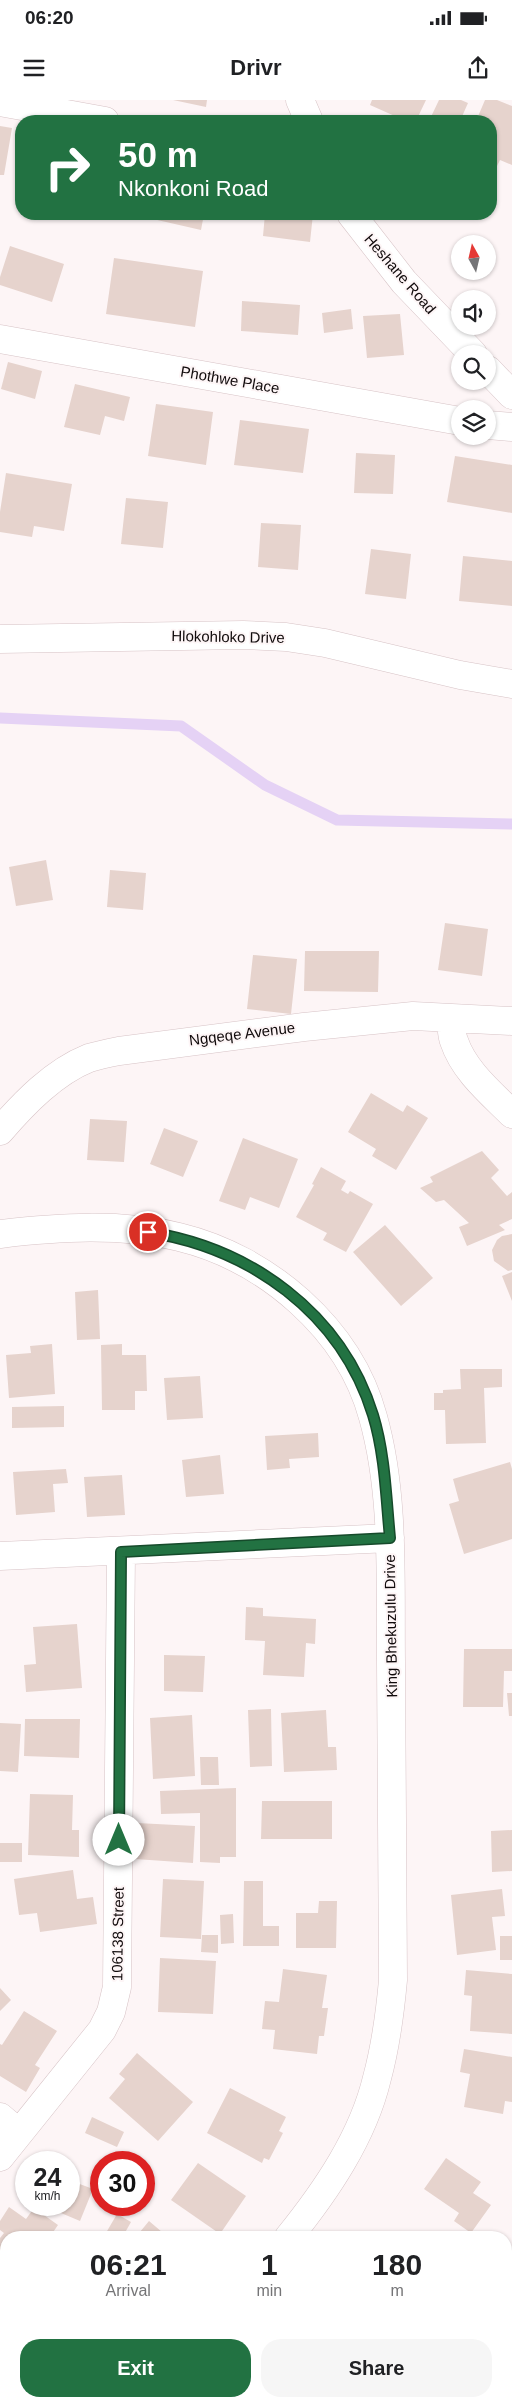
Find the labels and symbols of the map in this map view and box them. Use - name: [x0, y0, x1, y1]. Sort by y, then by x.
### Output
- street label: Heshane Road: [361, 230, 440, 317]
- north arrow: [451, 235, 496, 280]
- street label: Phothwe Place: [179, 362, 281, 397]
- street label: Hlokohloko Drive: [171, 627, 285, 646]
- street label: Ngqeqe Avenue: [188, 1019, 296, 1048]
- pin: [127, 1211, 169, 1253]
- street label: King Bhekuzulu Drive: [381, 1554, 400, 1698]
- position arrow: [92, 1813, 144, 1865]
- street label: 106138 Street: [108, 1886, 127, 1981]
- speed limit sign: 30: [90, 2151, 155, 2216]

